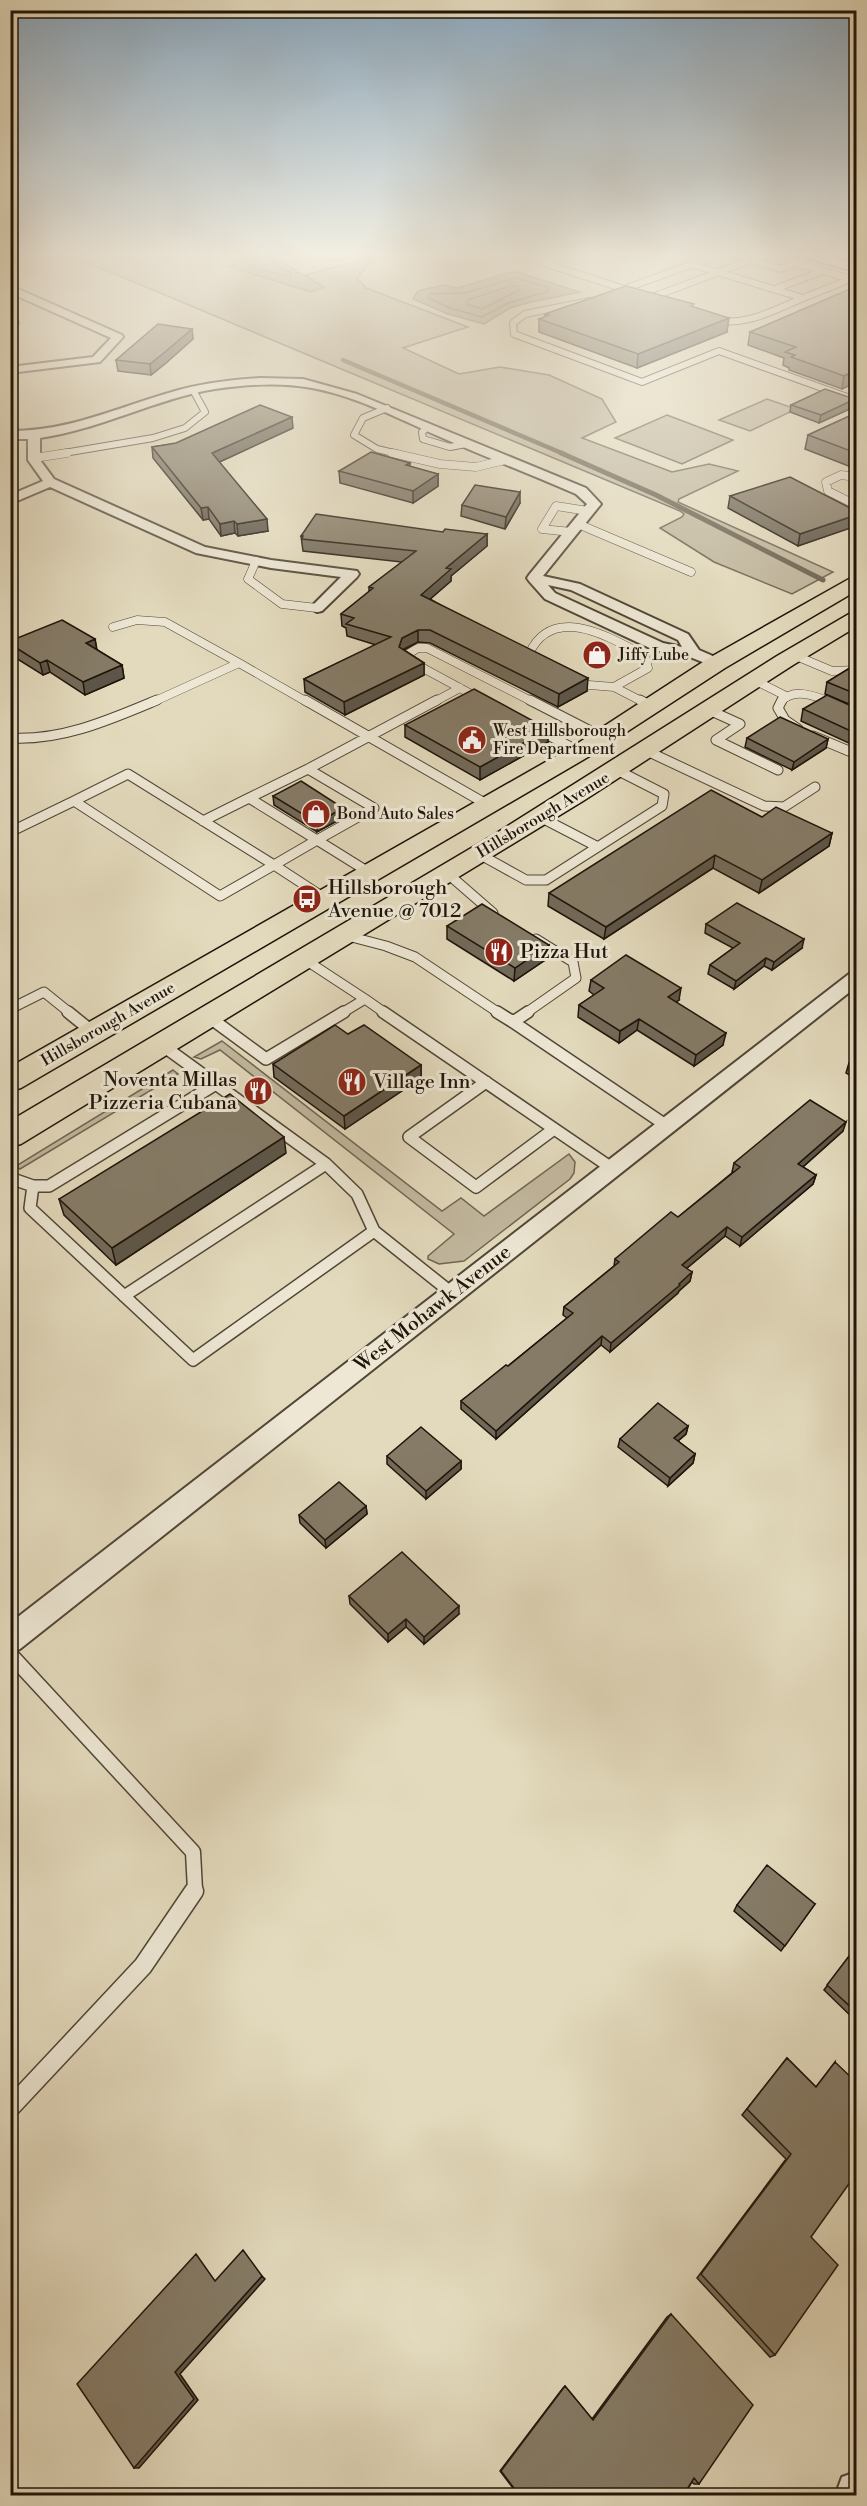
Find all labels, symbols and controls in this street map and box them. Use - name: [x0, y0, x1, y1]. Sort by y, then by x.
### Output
- shop icon: Jiffy Lube: [581, 639, 613, 671]
- place label: Jiffy Lube: [617, 645, 689, 665]
- place label: West Hillsborough Fire Department: [492, 721, 626, 759]
- public building icon: West Hillsborough Fire Department: [456, 724, 488, 756]
- street label: Hillsborough Avenue: [473, 767, 613, 863]
- shop icon: Bond Auto Sales: [300, 798, 332, 830]
- place label: Bond Auto Sales: [336, 804, 454, 824]
- place label: Hillsborough Avenue @ 7012: [327, 876, 462, 924]
- bus stop icon: Hillsborough Avenue @ 7012: [291, 883, 323, 915]
- restaurant icon: Pizza Hut: [483, 936, 515, 968]
- place label: Pizza Hut: [520, 940, 608, 965]
- street label: Hillsborough Avenue: [37, 977, 179, 1071]
- restaurant icon: Village Inn: [336, 1066, 368, 1098]
- place label: Noventa Millas Pizzeria Cubana: [89, 1068, 238, 1116]
- place label: Village Inn: [372, 1070, 471, 1095]
- restaurant icon: Noventa Millas Pizzeria Cubana: [242, 1075, 274, 1107]
- street label: West Mohawk Avenue: [349, 1240, 516, 1379]

